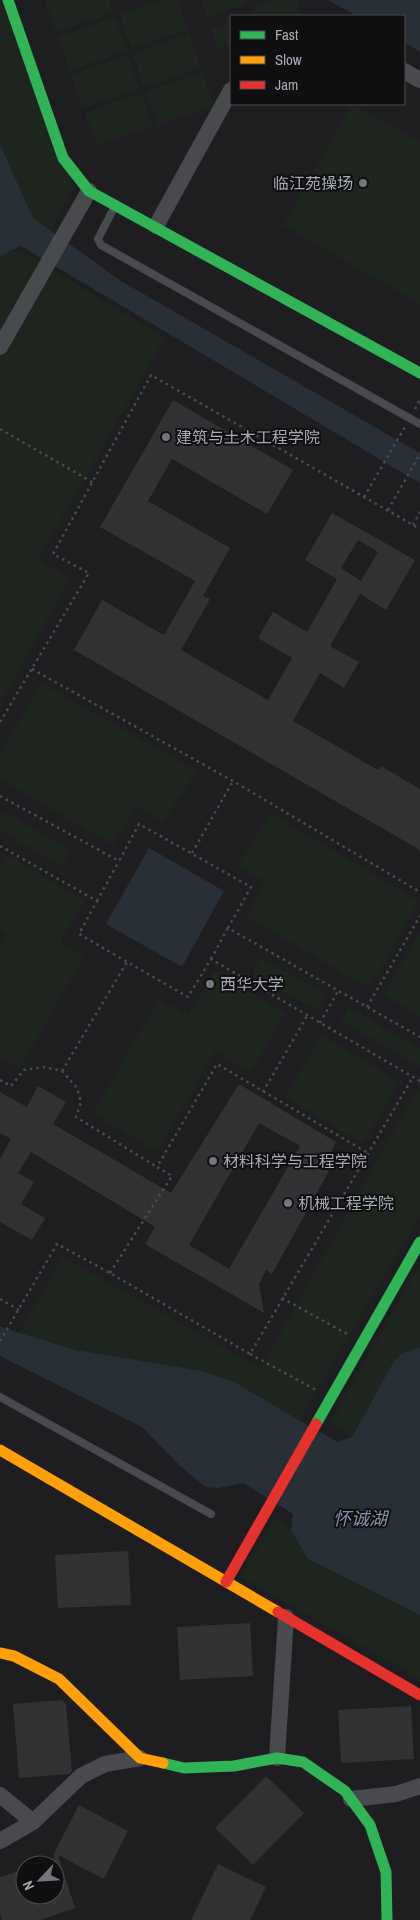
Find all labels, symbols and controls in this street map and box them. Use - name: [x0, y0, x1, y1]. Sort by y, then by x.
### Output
- legend: [230, 15, 405, 105]
- text: Fast: [275, 24, 299, 45]
- text: Slow: [275, 49, 302, 70]
- text: Jam: [275, 74, 298, 95]
- place label: 临江苑操场: [273, 172, 353, 194]
- marker: 临江苑操场: [357, 177, 369, 189]
- place label: 建筑与土木工程学院: [176, 426, 320, 448]
- marker: 建筑与土木工程学院: [160, 431, 172, 443]
- place label: 西华大学: [220, 973, 284, 995]
- marker: 西华大学: [204, 978, 216, 990]
- place label: 材料科学与工程学院: [223, 1150, 367, 1172]
- marker: 材料科学与工程学院: [207, 1155, 219, 1167]
- place label: 机械工程学院: [298, 1192, 394, 1214]
- marker: 机械工程学院: [282, 1197, 294, 1209]
- water label: 怀诚湖: [333, 1506, 390, 1531]
- north arrow: [15, 1855, 65, 1905]
- text: N: [18, 1878, 38, 1893]

